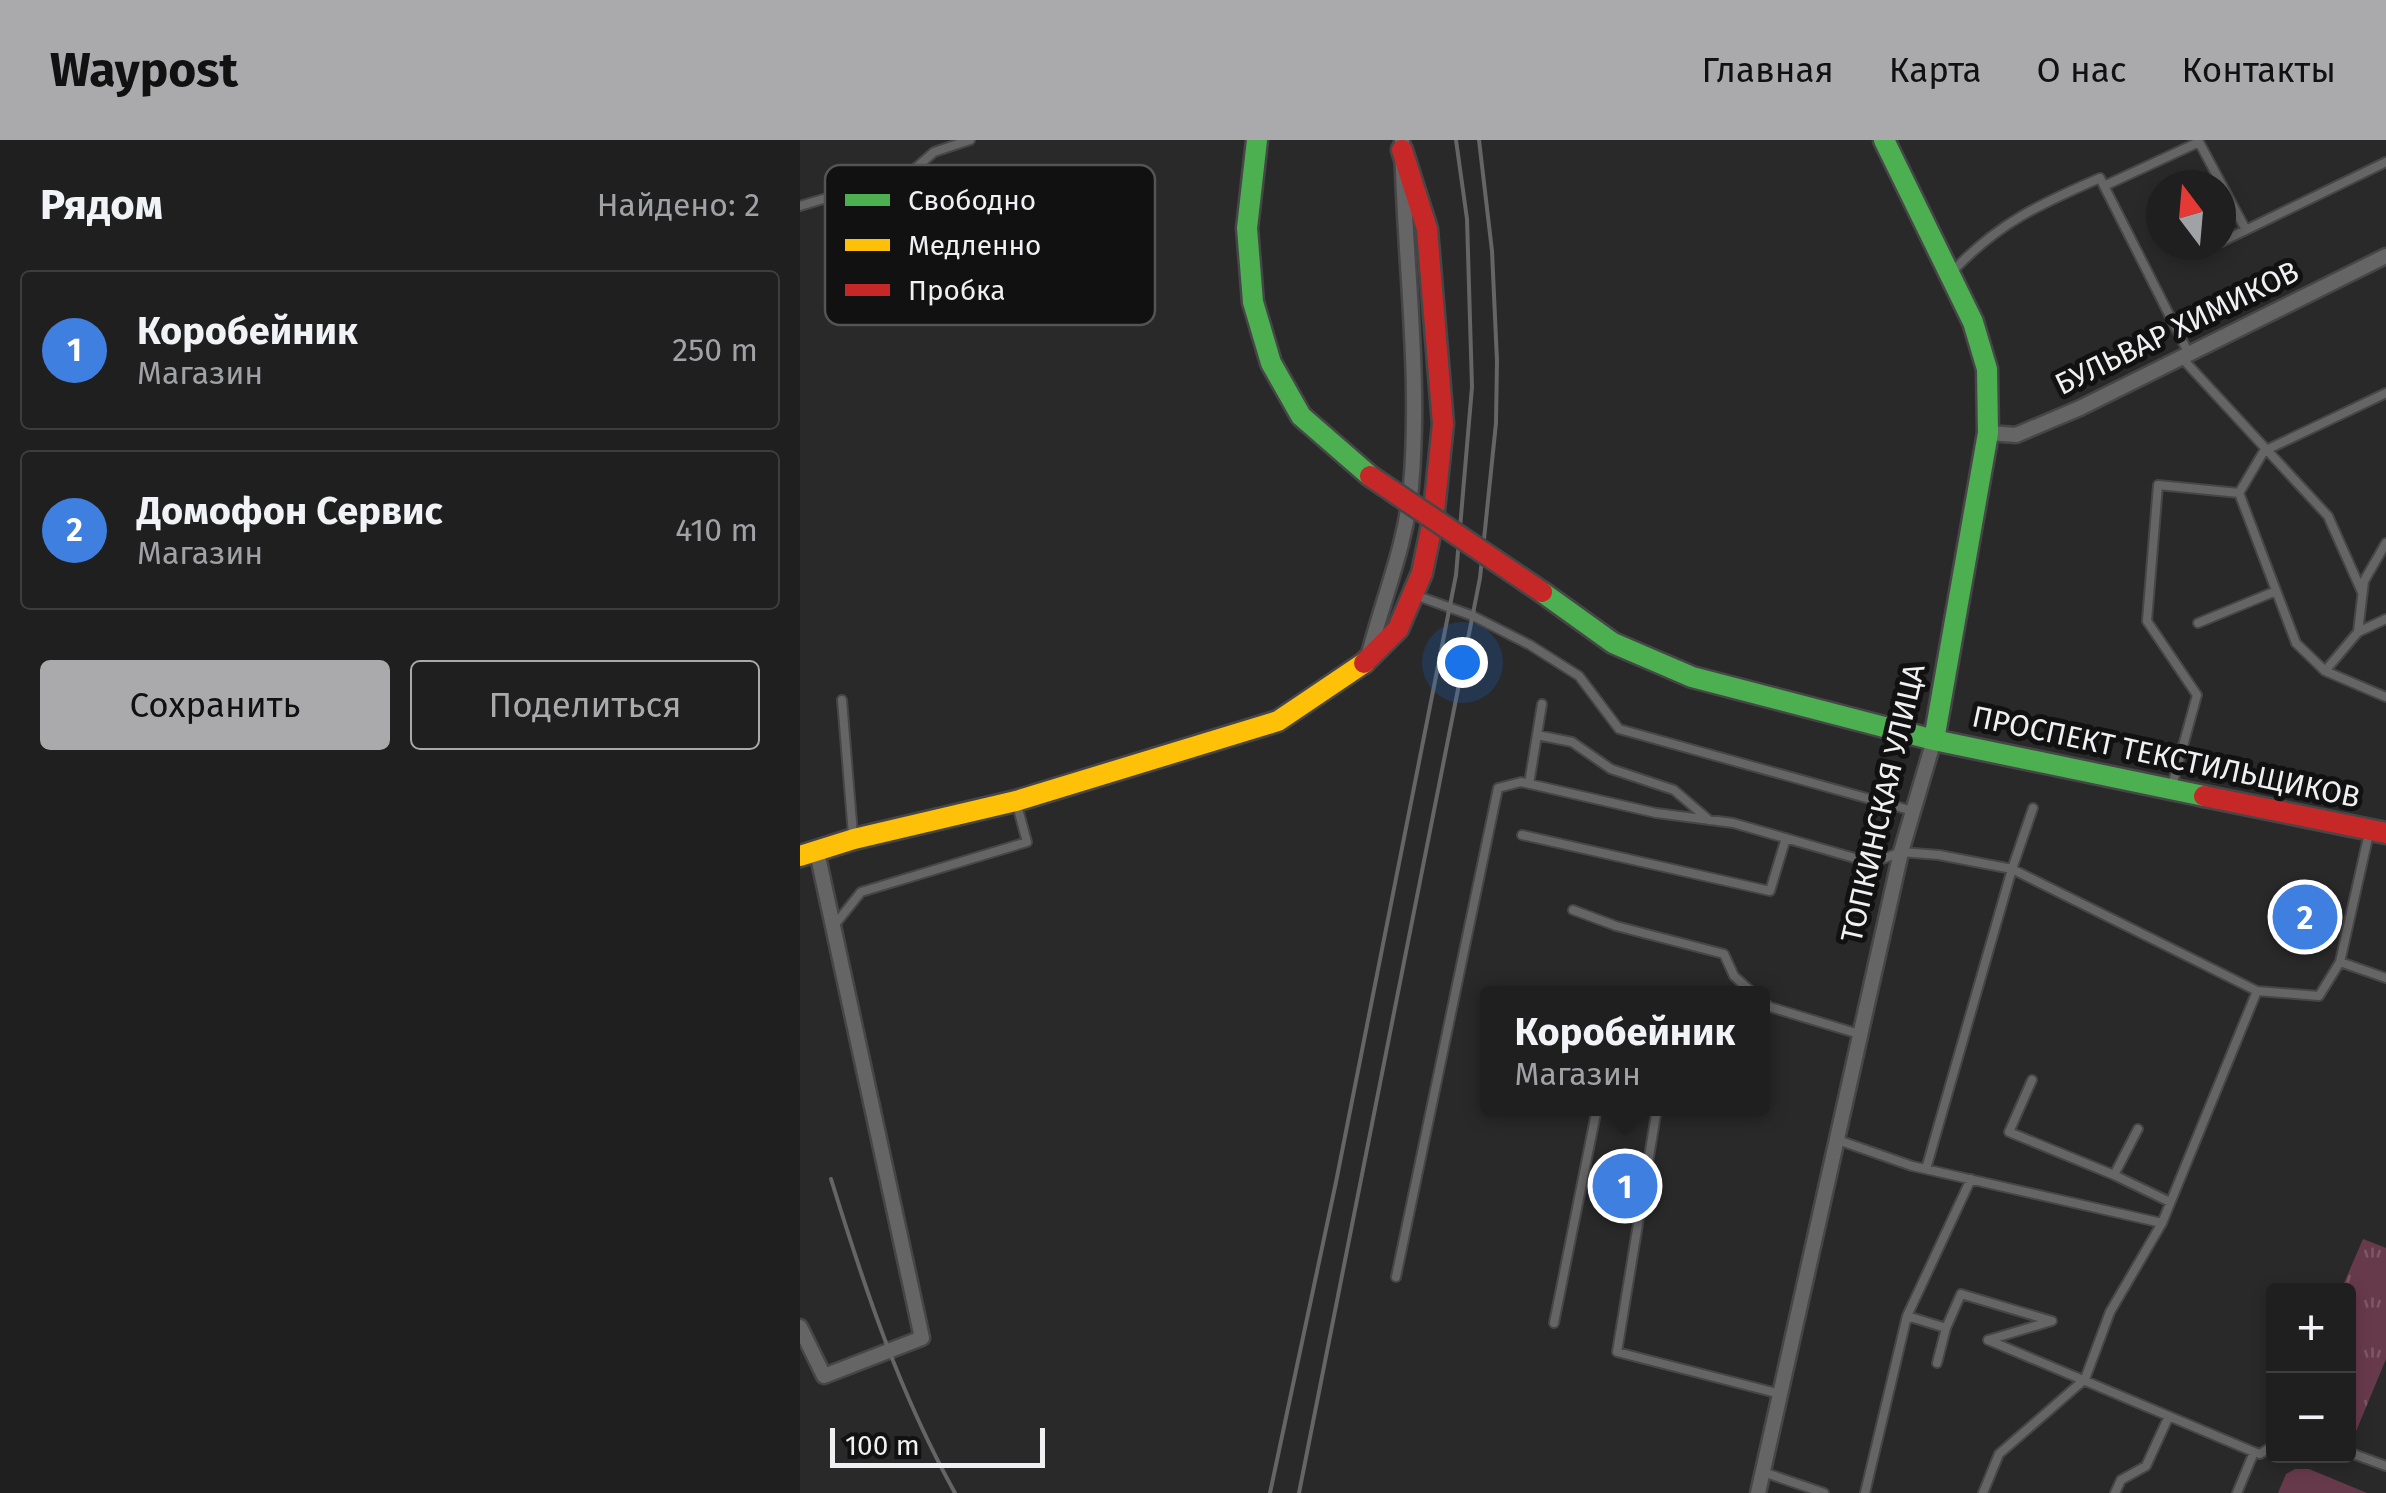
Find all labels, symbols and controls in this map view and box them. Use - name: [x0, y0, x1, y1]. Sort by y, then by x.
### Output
- text: Waypost: [50, 41, 238, 99]
- text: Главная: [1702, 49, 1834, 91]
- text: Карта: [1889, 49, 1982, 91]
- text: О нас: [2037, 49, 2127, 91]
- text: Контакты: [2182, 49, 2336, 91]
- legend: [825, 165, 1155, 325]
- north arrow: [2146, 170, 2236, 260]
- text: Рядом: [40, 180, 163, 230]
- text: Свободно: [908, 184, 1036, 217]
- text: Найдено: 2: [597, 186, 760, 224]
- text: Медленно: [908, 229, 1041, 262]
- street label: БУЛЬВАР ХИМИКОВ: [2049, 253, 2305, 403]
- text: Пробка: [908, 274, 1005, 307]
- text: Коробейник: [137, 308, 358, 354]
- text: 1: [67, 331, 82, 369]
- text: 250 m: [672, 331, 758, 369]
- text: Магазин: [137, 354, 263, 392]
- text: Домофон Сервис: [137, 488, 443, 534]
- text: 2: [66, 511, 83, 549]
- text: 410 m: [675, 511, 758, 549]
- text: Магазин: [137, 534, 263, 572]
- your location: [1437, 637, 1488, 688]
- street label: ТОПКИНСКАЯ УЛИЦА: [1833, 659, 1933, 946]
- button: Сохранить: [40, 660, 390, 750]
- button: Поделиться: [410, 660, 760, 750]
- street label: ПРОСПЕКТ ТЕКСТИЛЬЩИКОВ: [1969, 698, 2363, 816]
- pin: 2: [2272, 880, 2338, 954]
- popup: [1480, 986, 1770, 1116]
- text: Коробейник: [1515, 1009, 1735, 1055]
- text: Магазин: [1515, 1055, 1641, 1093]
- pin: 1: [1592, 1148, 1658, 1224]
- map controls: [2266, 1283, 2356, 1463]
- button: +: [2266, 1283, 2356, 1373]
- button: −: [2266, 1373, 2356, 1463]
- scale bar: [830, 1423, 1045, 1468]
- text: 100 m: [845, 1429, 920, 1462]

